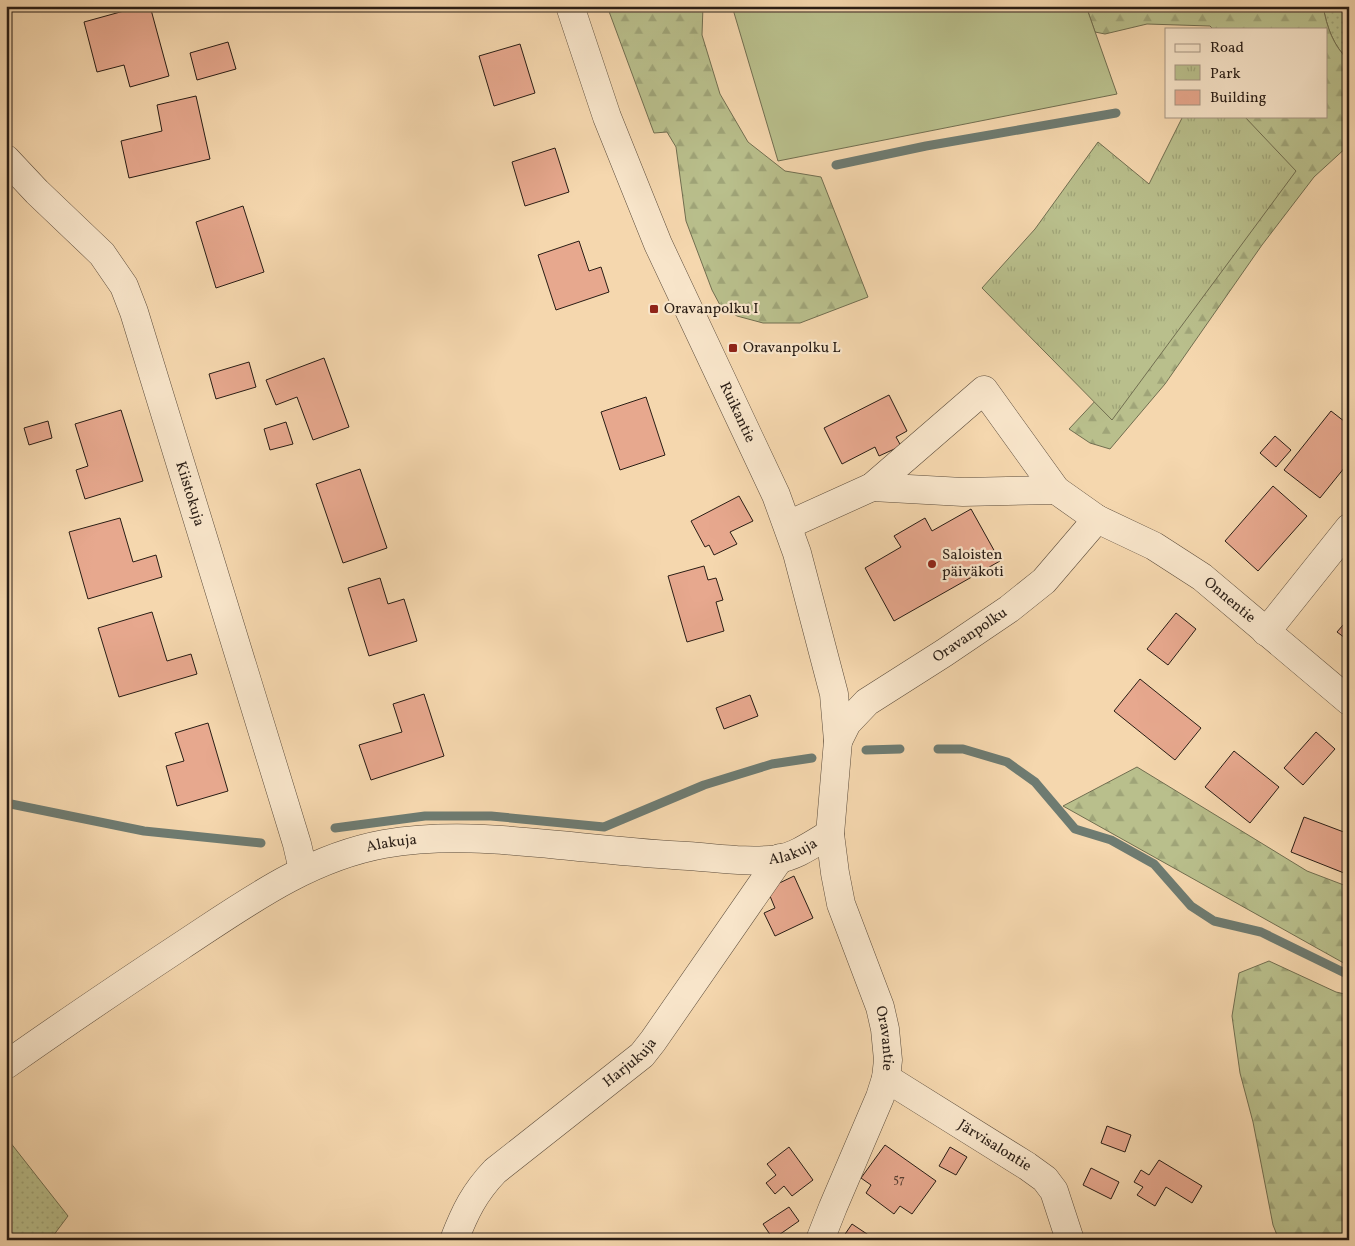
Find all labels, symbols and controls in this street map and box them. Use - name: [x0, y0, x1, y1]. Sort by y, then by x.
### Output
- legend: [1165, 28, 1328, 118]
- text: Road: [1210, 38, 1244, 59]
- text: Park: [1210, 64, 1241, 85]
- text: Building: [1210, 88, 1267, 109]
- place label: Oravanpolku I: [664, 299, 758, 320]
- marker: Oravanpolku I: [648, 303, 660, 315]
- place label: Oravanpolku L: [743, 338, 841, 359]
- marker: Oravanpolku L: [727, 342, 739, 354]
- street label: Ruikantie: [714, 379, 760, 446]
- street label: Kiistokuja: [170, 459, 210, 529]
- place label: Saloisten päiväkoti: [942, 545, 1004, 583]
- marker: Saloisten päiväkoti: [926, 558, 938, 570]
- street label: Onnentie: [1199, 572, 1260, 628]
- street label: Oravanpolku: [929, 602, 1012, 668]
- street label: Alakuja: [364, 829, 418, 858]
- street label: Alakuja: [768, 833, 822, 871]
- street label: Oravantie: [870, 1004, 899, 1072]
- street label: Harjukuja: [598, 1034, 662, 1092]
- street label: Järvisalontie: [954, 1115, 1036, 1177]
- house number: 57: [893, 1172, 905, 1188]

